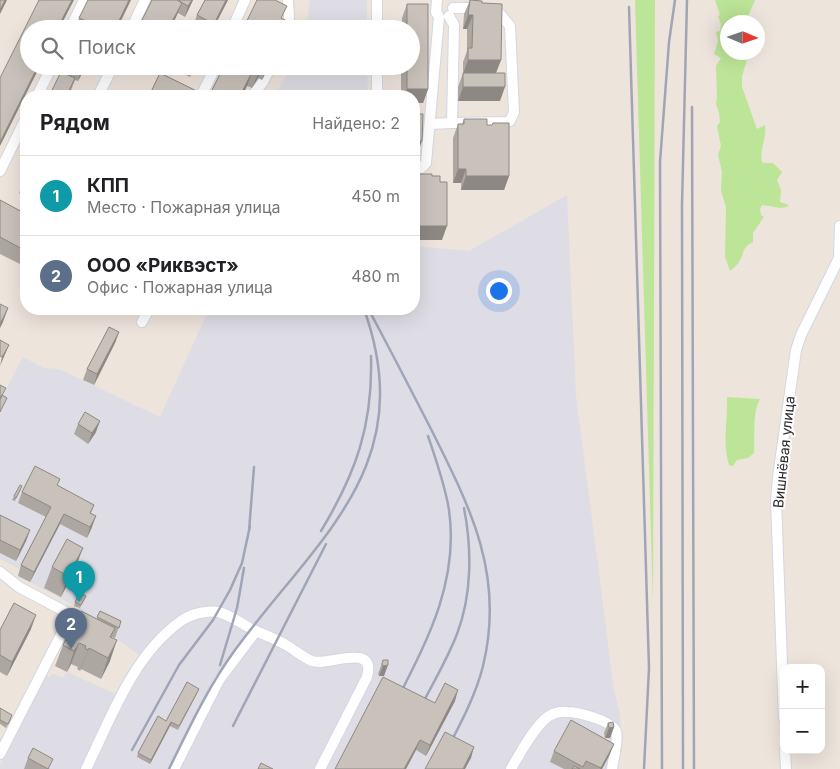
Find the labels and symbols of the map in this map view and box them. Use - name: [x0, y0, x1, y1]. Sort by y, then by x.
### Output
- north arrow: [720, 15, 765, 60]
- your location: [486, 278, 512, 304]
- street label: Вишнёвая улица: [769, 395, 798, 509]
- pin: 1: [63, 561, 95, 602]
- pin: 2: [55, 608, 87, 649]

